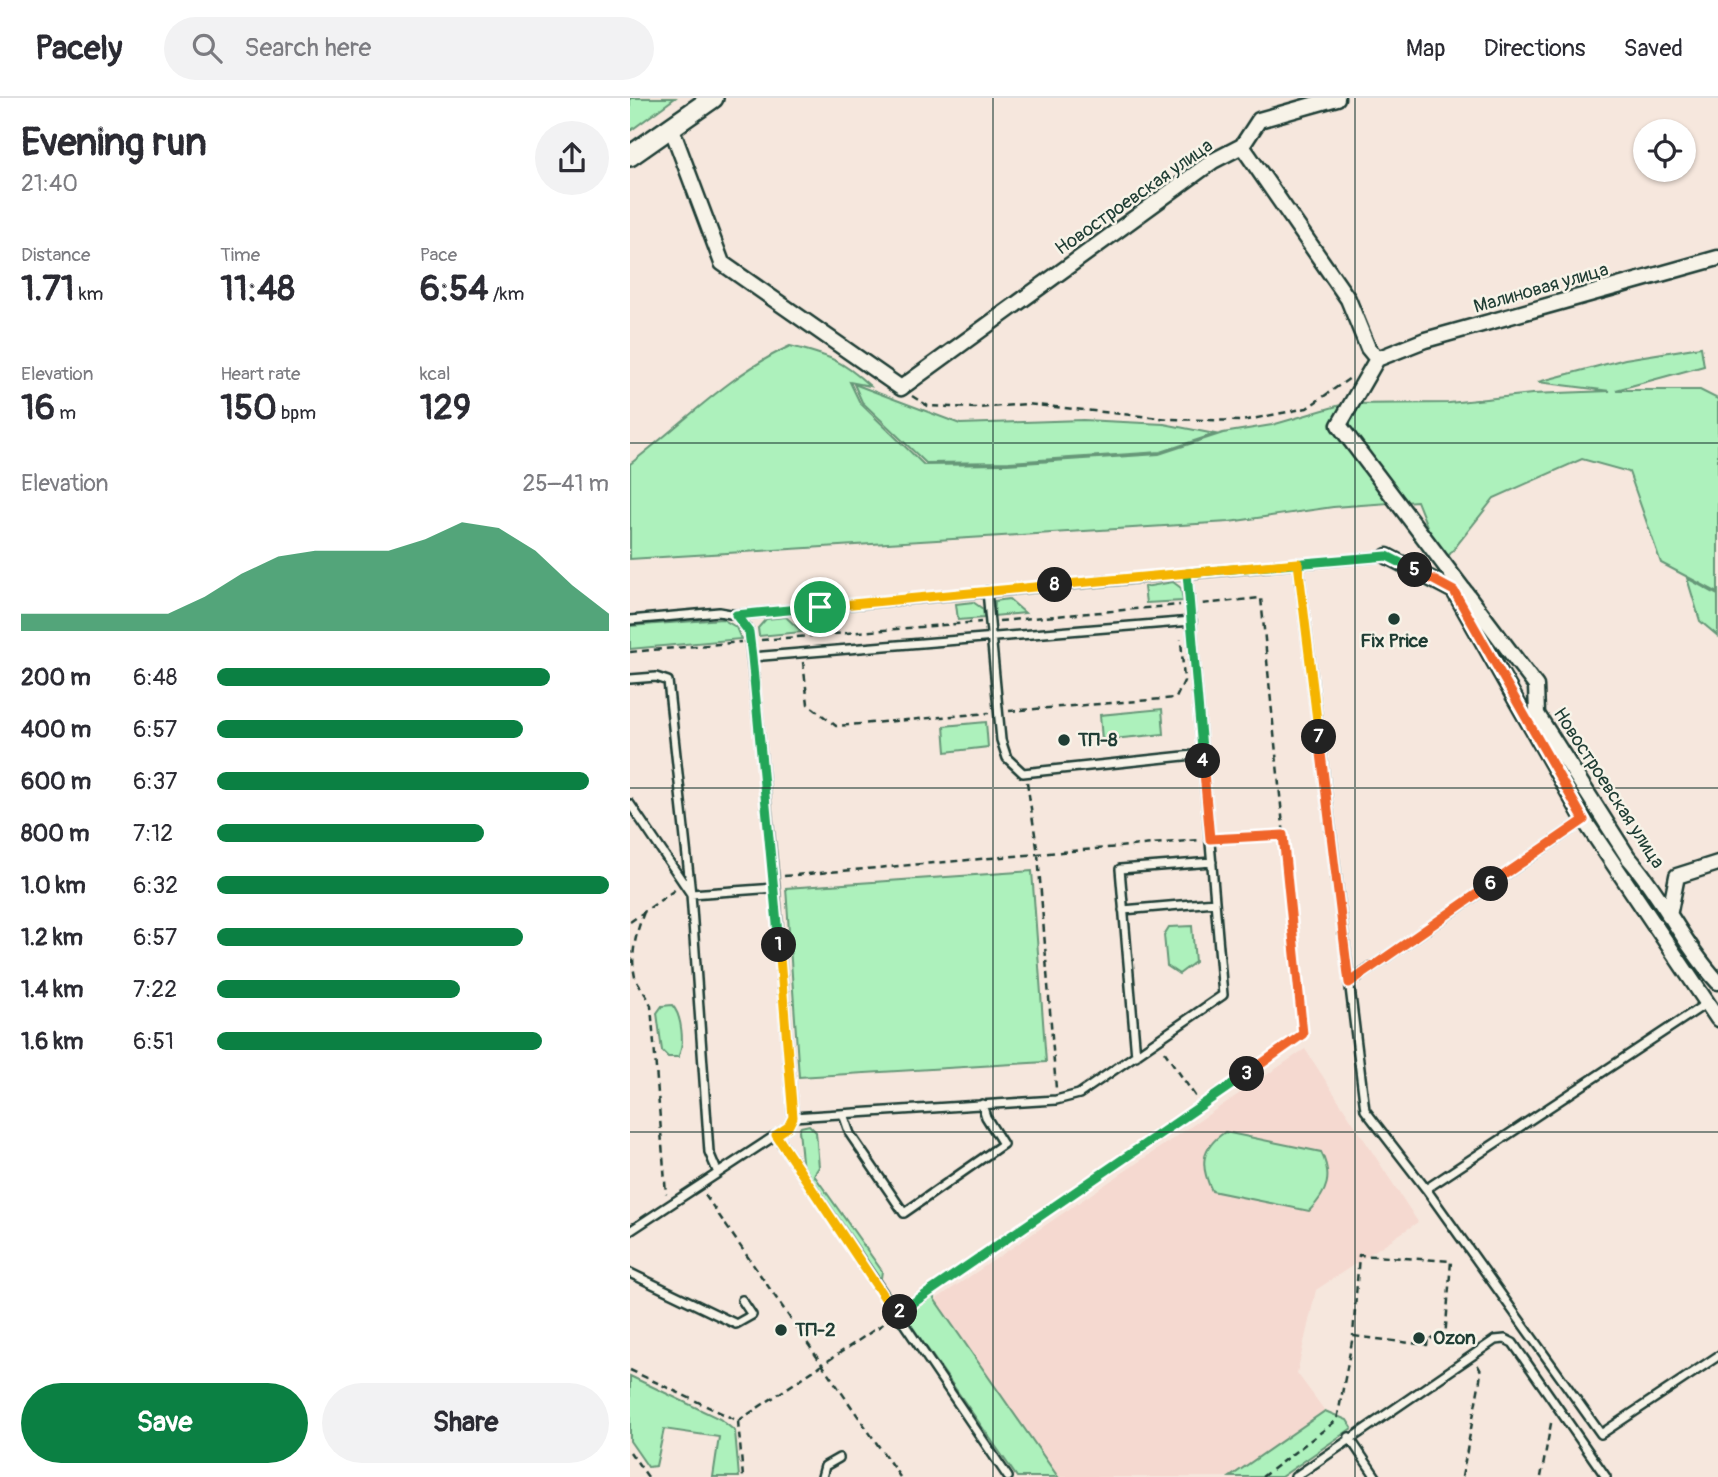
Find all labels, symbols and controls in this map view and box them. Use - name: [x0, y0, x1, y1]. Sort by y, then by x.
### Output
- search box: [164, 17, 654, 80]
- text: Pacely: [35, 28, 122, 69]
- icon: search: [188, 29, 226, 67]
- text: Search here: [244, 32, 371, 64]
- text: Map: [1406, 34, 1446, 63]
- text: Directions: [1484, 34, 1585, 63]
- text: Saved: [1623, 34, 1683, 63]
- text: Evening run: [21, 119, 207, 167]
- map controls: [1633, 119, 1696, 182]
- button: locate: [1633, 119, 1696, 182]
- button: share: [535, 121, 609, 195]
- street label: Новостроевская улица: [1050, 133, 1218, 260]
- text: 21:40: [21, 169, 78, 198]
- text: Distance: [21, 243, 90, 267]
- text: Time: [220, 243, 260, 267]
- text: Pace: [420, 243, 457, 267]
- street label: Малиновая улица: [1471, 257, 1611, 319]
- text: 1.71: [21, 267, 75, 311]
- text: 11:48: [220, 267, 295, 311]
- text: 6:54: [420, 267, 489, 311]
- text: km: [75, 282, 103, 306]
- text: /km: [489, 282, 524, 306]
- text: Elevation: [21, 362, 93, 386]
- text: Heart rate: [220, 362, 300, 386]
- text: kcal: [420, 362, 451, 386]
- text: 16: [21, 386, 55, 430]
- text: 150: [220, 386, 277, 430]
- text: 129: [420, 386, 471, 430]
- text: m: [55, 401, 76, 425]
- text: bpm: [277, 401, 316, 425]
- text: Elevation: [21, 469, 109, 498]
- text: 25–41 m: [522, 469, 609, 498]
- pin: 5: [1398, 552, 1432, 588]
- text: 5: [1409, 557, 1420, 581]
- pin: 8: [1038, 568, 1072, 602]
- text: 8: [1050, 572, 1059, 596]
- pin: [790, 577, 850, 637]
- icon: arrive: [801, 588, 839, 626]
- marker: Fix Price: [1386, 611, 1402, 627]
- place label: Fix Price: [1360, 629, 1428, 653]
- text: 200 m: [21, 663, 91, 692]
- text: 6:48: [133, 663, 177, 692]
- street label: Новостроевская улица: [1548, 703, 1670, 873]
- text: 400 m: [21, 715, 91, 744]
- text: 6:57: [133, 715, 177, 744]
- pin: 7: [1302, 720, 1336, 754]
- text: 7: [1313, 724, 1324, 748]
- place label: ТП-8: [1077, 728, 1118, 752]
- marker: ТП-8: [1056, 732, 1072, 748]
- pin: 4: [1186, 744, 1220, 778]
- text: 4: [1197, 748, 1208, 772]
- text: 600 m: [21, 767, 91, 796]
- text: 6:37: [133, 767, 178, 796]
- text: 800 m: [21, 819, 89, 848]
- text: 7:12: [133, 819, 173, 848]
- pin: 6: [1474, 866, 1508, 902]
- text: 1.0 km: [21, 871, 86, 900]
- text: 6:32: [133, 871, 178, 900]
- text: 6: [1485, 871, 1496, 895]
- text: 1.2 km: [21, 923, 83, 952]
- text: 6:57: [133, 923, 177, 952]
- pin: 1: [762, 928, 796, 962]
- text: 1: [775, 932, 782, 956]
- text: 1.4 km: [21, 975, 83, 1004]
- text: 7:22: [133, 975, 177, 1004]
- text: 1.6 km: [21, 1027, 83, 1056]
- text: 6:51: [133, 1027, 174, 1056]
- pin: 3: [1230, 1056, 1264, 1091]
- text: 3: [1241, 1061, 1252, 1085]
- pin: 2: [882, 1294, 918, 1330]
- text: 2: [894, 1299, 905, 1323]
- place label: ТП-2: [794, 1318, 836, 1342]
- marker: ТП-2: [773, 1322, 789, 1338]
- place label: Ozon: [1433, 1326, 1476, 1350]
- marker: Ozon: [1411, 1330, 1427, 1346]
- button: Save: [21, 1383, 308, 1463]
- button: Share: [322, 1383, 609, 1463]

